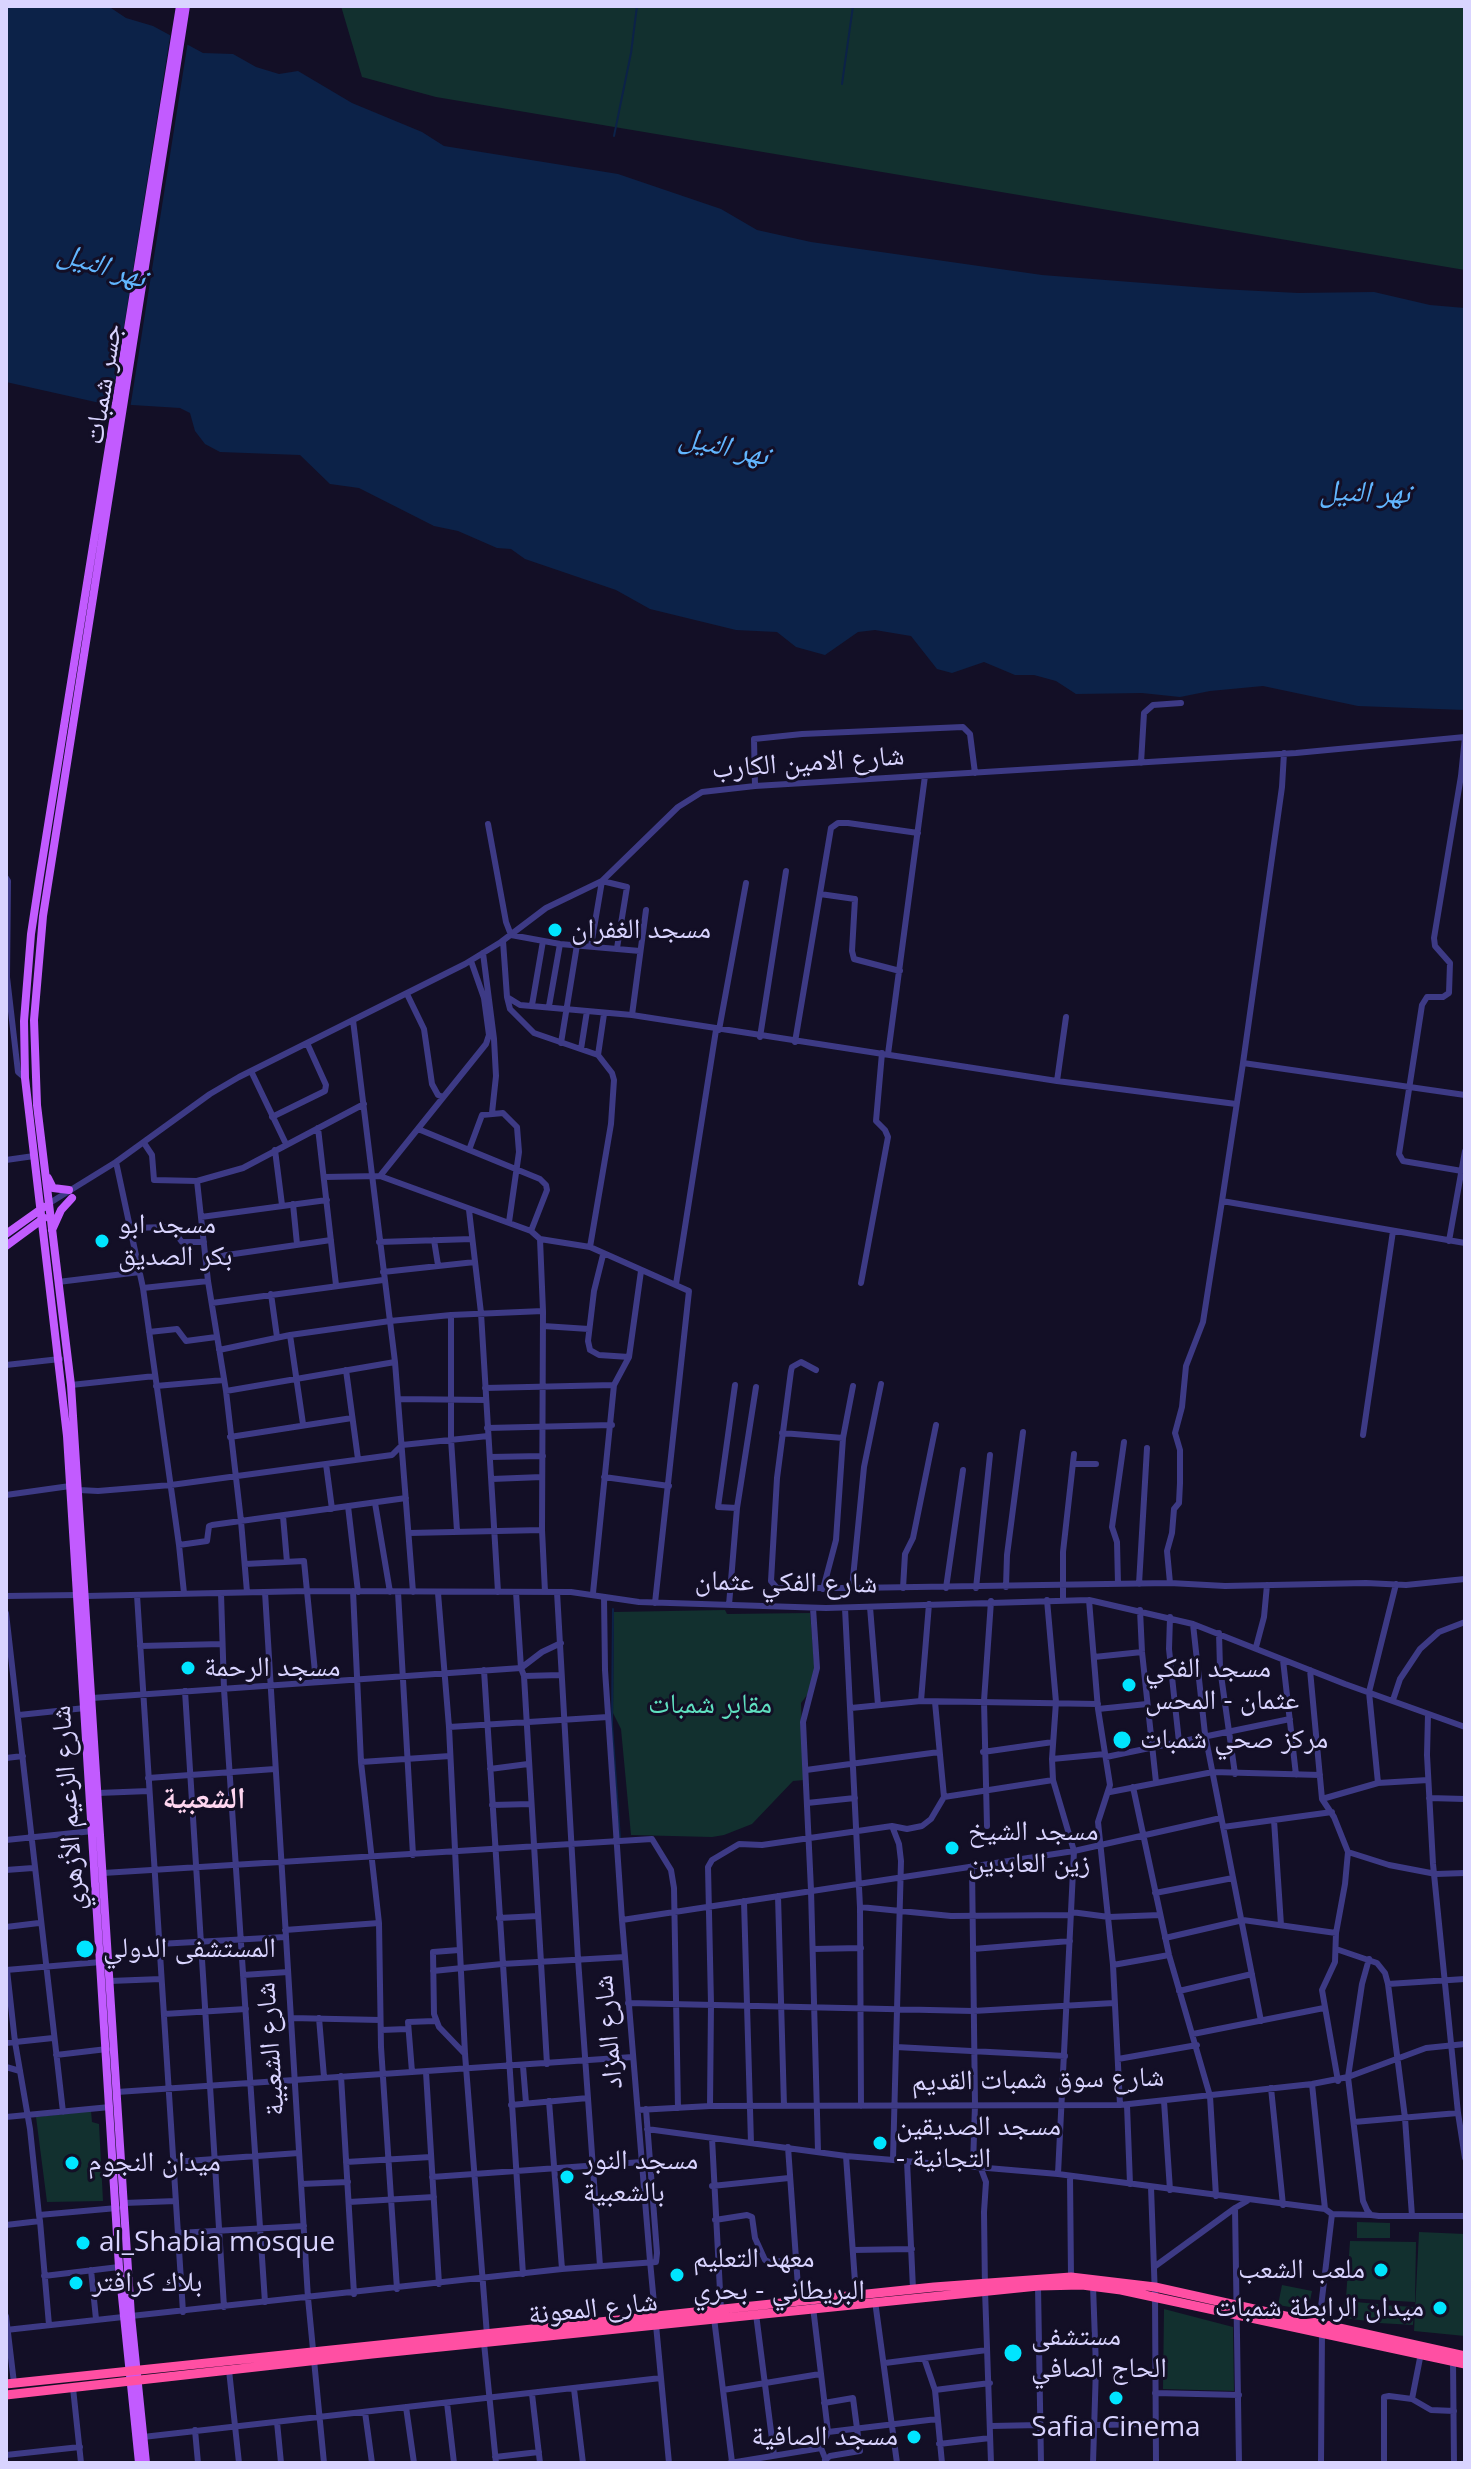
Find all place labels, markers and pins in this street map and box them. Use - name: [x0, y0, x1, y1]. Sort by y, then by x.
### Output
- place label: مسجد الغفران: [571, 913, 711, 947]
- marker: مسجد الغفران: [546, 921, 564, 939]
- place label: مسجد ابو بكر الصديق: [118, 1208, 232, 1274]
- marker: مسجد ابو بكر الصديق: [93, 1232, 111, 1250]
- place label: مسجد الرحمة: [204, 1651, 340, 1685]
- place label: مسجد الفكي عثمان - المحس: [1145, 1652, 1299, 1718]
- marker: مسجد الرحمة: [179, 1659, 197, 1677]
- marker: مسجد الفكي عثمان - المحس: [1120, 1676, 1138, 1694]
- place label: مركز صحي شمبات: [1140, 1723, 1328, 1757]
- marker: مركز صحي شمبات: [1111, 1729, 1133, 1751]
- place label: مسجد الشيخ زين العابدين: [968, 1815, 1098, 1881]
- marker: مسجد الشيخ زين العابدين: [943, 1839, 961, 1857]
- place label: المستشفى الدولي: [103, 1932, 276, 1966]
- marker: المستشفى الدولي: [74, 1938, 96, 1960]
- place label: مسجد الصديقين - التجانية: [896, 2110, 1061, 2176]
- marker: مسجد الصديقين - التجانية: [871, 2134, 889, 2152]
- place label: مسجد النور بالشعبية: [583, 2144, 698, 2210]
- place label: ميدان النجوم: [88, 2146, 221, 2180]
- marker: ميدان النجوم: [63, 2154, 81, 2172]
- marker: مسجد النور بالشعبية: [558, 2168, 576, 2186]
- place label: al_Shabia mosque: [99, 2226, 335, 2260]
- marker: al_Shabia mosque: [74, 2234, 92, 2252]
- place label: معهد التعليم البريطاني - بحري: [693, 2242, 865, 2308]
- place label: ملعب الشعب: [1238, 2253, 1365, 2287]
- marker: ملعب الشعب: [1372, 2261, 1390, 2279]
- place label: بلاك كرافتر: [92, 2266, 202, 2300]
- marker: معهد التعليم البريطاني - بحري: [668, 2266, 686, 2284]
- marker: بلاك كرافتر: [67, 2274, 85, 2292]
- place label: ميدان الرابطة شمبات: [1215, 2291, 1424, 2325]
- marker: ميدان الرابطة شمبات: [1431, 2299, 1449, 2317]
- place label: مستشفى الحاج الصافي: [1031, 2320, 1167, 2386]
- marker: مستشفى الحاج الصافي: [1002, 2342, 1024, 2364]
- marker: Safia Cinema: [1107, 2389, 1125, 2407]
- place label: Safia Cinema: [1031, 2411, 1201, 2445]
- place label: مسجد الصافية: [752, 2420, 898, 2454]
- marker: مسجد الصافية: [905, 2428, 923, 2446]

